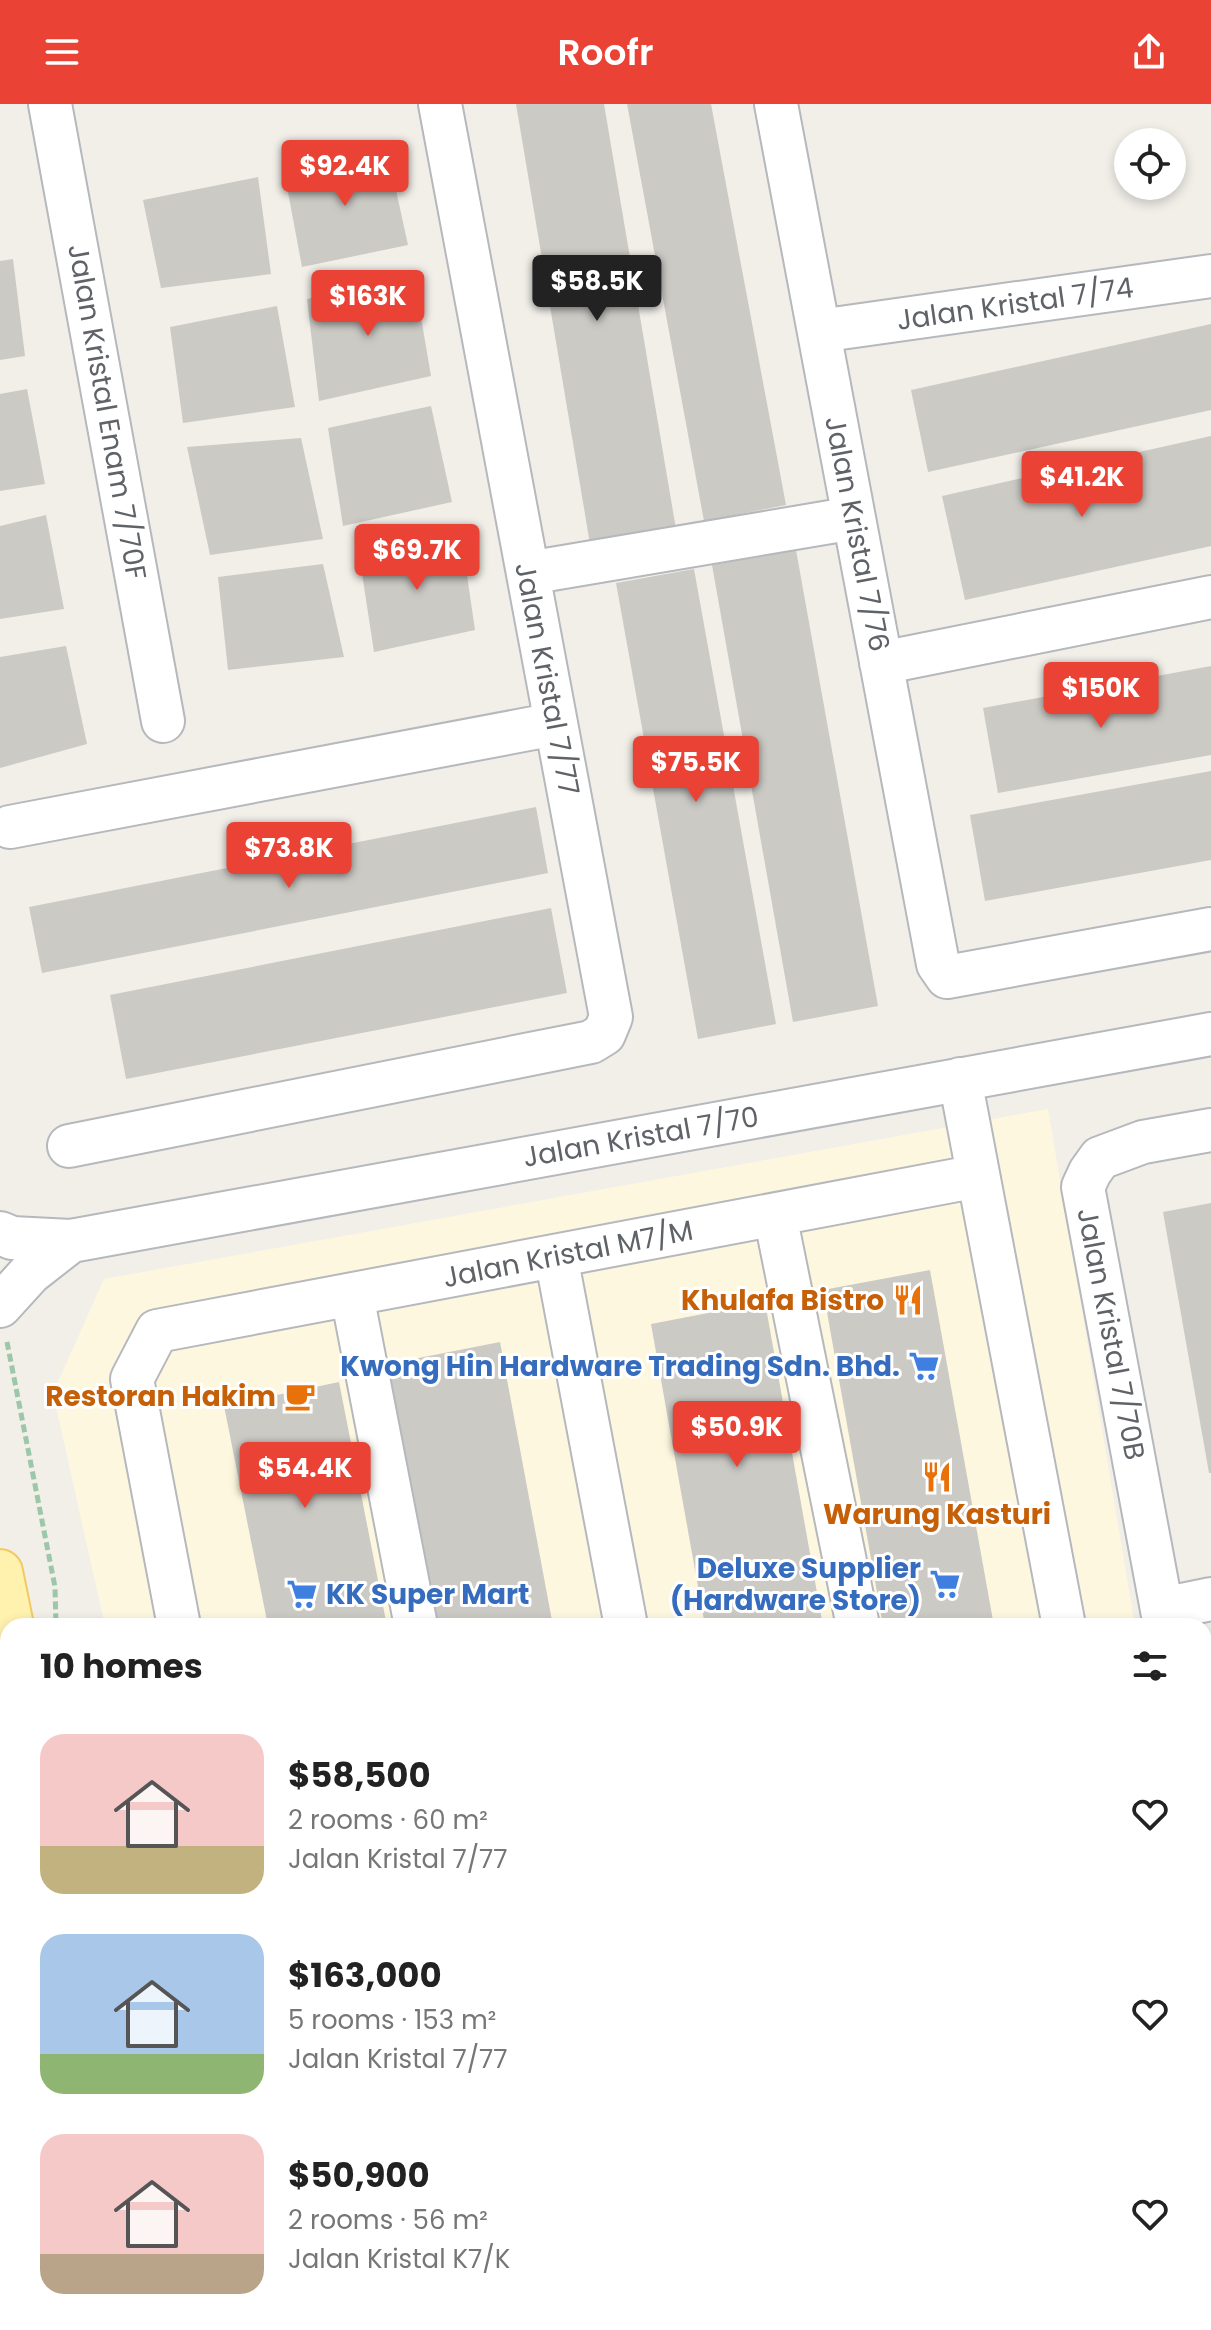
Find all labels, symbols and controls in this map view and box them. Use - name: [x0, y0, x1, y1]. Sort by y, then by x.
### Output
- text: Roofr: [558, 27, 653, 78]
- icon: menu: [40, 30, 84, 74]
- icon: share: [1127, 30, 1171, 74]
- map controls: [1114, 128, 1186, 200]
- button: locate: [1114, 128, 1186, 200]
- pin: $92.4K: [280, 140, 410, 208]
- text: $92.4K: [299, 148, 391, 184]
- street label: Jalan Kristal Enam 7/70F: [58, 241, 156, 583]
- pin: $58.5K: [532, 255, 662, 323]
- text: $58.5K: [550, 263, 644, 299]
- street label: Jalan Kristal 7/74: [894, 268, 1136, 340]
- pin: $163K: [312, 270, 424, 338]
- text: $163K: [329, 278, 407, 314]
- street label: Jalan Kristal 7/76: [815, 413, 899, 655]
- pin: $41.2K: [1017, 451, 1147, 519]
- text: $41.2K: [1040, 459, 1124, 495]
- pin: $69.7K: [352, 524, 482, 592]
- text: $69.7K: [372, 532, 462, 568]
- street label: Jalan Kristal 7/77: [505, 559, 589, 799]
- pin: $150K: [1045, 662, 1157, 730]
- text: $150K: [1062, 670, 1140, 706]
- pin: $75.5K: [631, 736, 761, 804]
- text: $75.5K: [651, 744, 741, 780]
- pin: $73.8K: [224, 822, 354, 890]
- text: $73.8K: [244, 830, 334, 866]
- street label: Jalan Kristal 7/70: [520, 1097, 762, 1177]
- street label: Jalan Kristal 7/70B: [1067, 1205, 1155, 1463]
- street label: Jalan Kristal M7/M: [440, 1211, 696, 1297]
- place label: Khulafa Bistro: [681, 1281, 884, 1320]
- restaurant icon: Khulafa Bistro: [891, 1283, 925, 1317]
- place label: Kwong Hin Hardware Trading Sdn. Bhd.: [340, 1347, 900, 1386]
- supermarket icon: Kwong Hin Hardware Trading Sdn. Bhd.: [907, 1349, 941, 1383]
- place label: Restoran Hakim: [45, 1377, 276, 1416]
- cafe icon: Restoran Hakim: [283, 1379, 317, 1413]
- pin: $50.9K: [672, 1401, 802, 1469]
- text: $50.9K: [691, 1409, 783, 1445]
- pin: $54.4K: [240, 1442, 370, 1510]
- text: $54.4K: [258, 1450, 352, 1486]
- restaurant icon: Warung Kasturi: [920, 1460, 954, 1494]
- place label: Warung Kasturi: [823, 1495, 1051, 1534]
- place label: Deluxe Supplier (Hardware Store): [670, 1549, 921, 1620]
- supermarket icon: Deluxe Supplier (Hardware Store): [928, 1567, 962, 1601]
- place label: KK Super Mart: [326, 1575, 529, 1614]
- supermarket icon: KK Super Mart: [285, 1577, 319, 1611]
- text: 10 homes: [40, 1642, 203, 1690]
- icon: filters: [1128, 1644, 1172, 1688]
- text: $58,500: [288, 1751, 431, 1799]
- icon: home: [104, 1766, 200, 1862]
- icon: heart: [1128, 1792, 1172, 1836]
- text: 2 rooms · 60 m²: [288, 1802, 488, 1838]
- text: Jalan Kristal 7/77: [288, 1841, 508, 1877]
- text: $163,000: [288, 1951, 442, 1999]
- icon: home: [104, 1966, 200, 2062]
- icon: heart: [1128, 1992, 1172, 2036]
- text: 5 rooms · 153 m²: [288, 2002, 496, 2038]
- text: Jalan Kristal 7/77: [288, 2041, 508, 2077]
- text: $50,900: [288, 2151, 430, 2199]
- icon: home: [104, 2166, 200, 2262]
- icon: heart: [1128, 2192, 1172, 2236]
- text: 2 rooms · 56 m²: [288, 2202, 488, 2238]
- text: Jalan Kristal K7/K: [288, 2241, 510, 2277]

